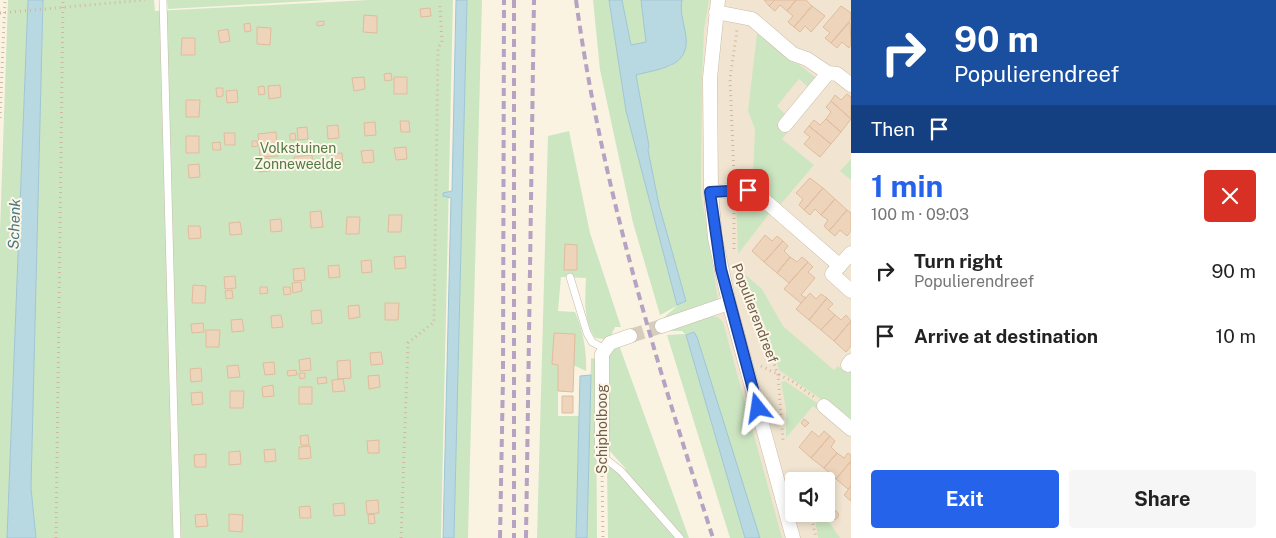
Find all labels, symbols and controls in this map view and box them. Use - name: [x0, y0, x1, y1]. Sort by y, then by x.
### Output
- text: 90 m: [954, 19, 1039, 60]
- icon: right: [871, 20, 936, 85]
- text: Populierendreef: [954, 61, 1119, 87]
- icon: arrive: [925, 115, 953, 143]
- text: Then: [871, 118, 915, 140]
- park label: Volkstuinen Zonneweelde: [254, 140, 342, 172]
- text: 1 min: [871, 168, 943, 204]
- pin: [727, 169, 769, 211]
- button: close: [1204, 170, 1256, 222]
- icon: arrive: [734, 176, 762, 204]
- water label: Schenk: [5, 197, 23, 250]
- text: 100 m · 09:03: [871, 205, 969, 224]
- text: Turn right: [914, 250, 1003, 272]
- icon: right: [871, 257, 899, 285]
- text: 90 m: [1212, 260, 1256, 282]
- street label: Populierendreef: [729, 261, 781, 365]
- text: Populierendreef: [914, 272, 1034, 291]
- icon: arrive: [871, 322, 899, 350]
- text: Arrive at destination: [914, 325, 1098, 347]
- text: 10 m: [1216, 325, 1256, 347]
- position arrow: [731, 381, 783, 433]
- street label: Schipholboog: [594, 384, 610, 474]
- button: Exit: [871, 470, 1059, 528]
- button: Share: [1069, 470, 1256, 528]
- map controls: [785, 472, 835, 522]
- button: sound: [785, 472, 835, 522]

